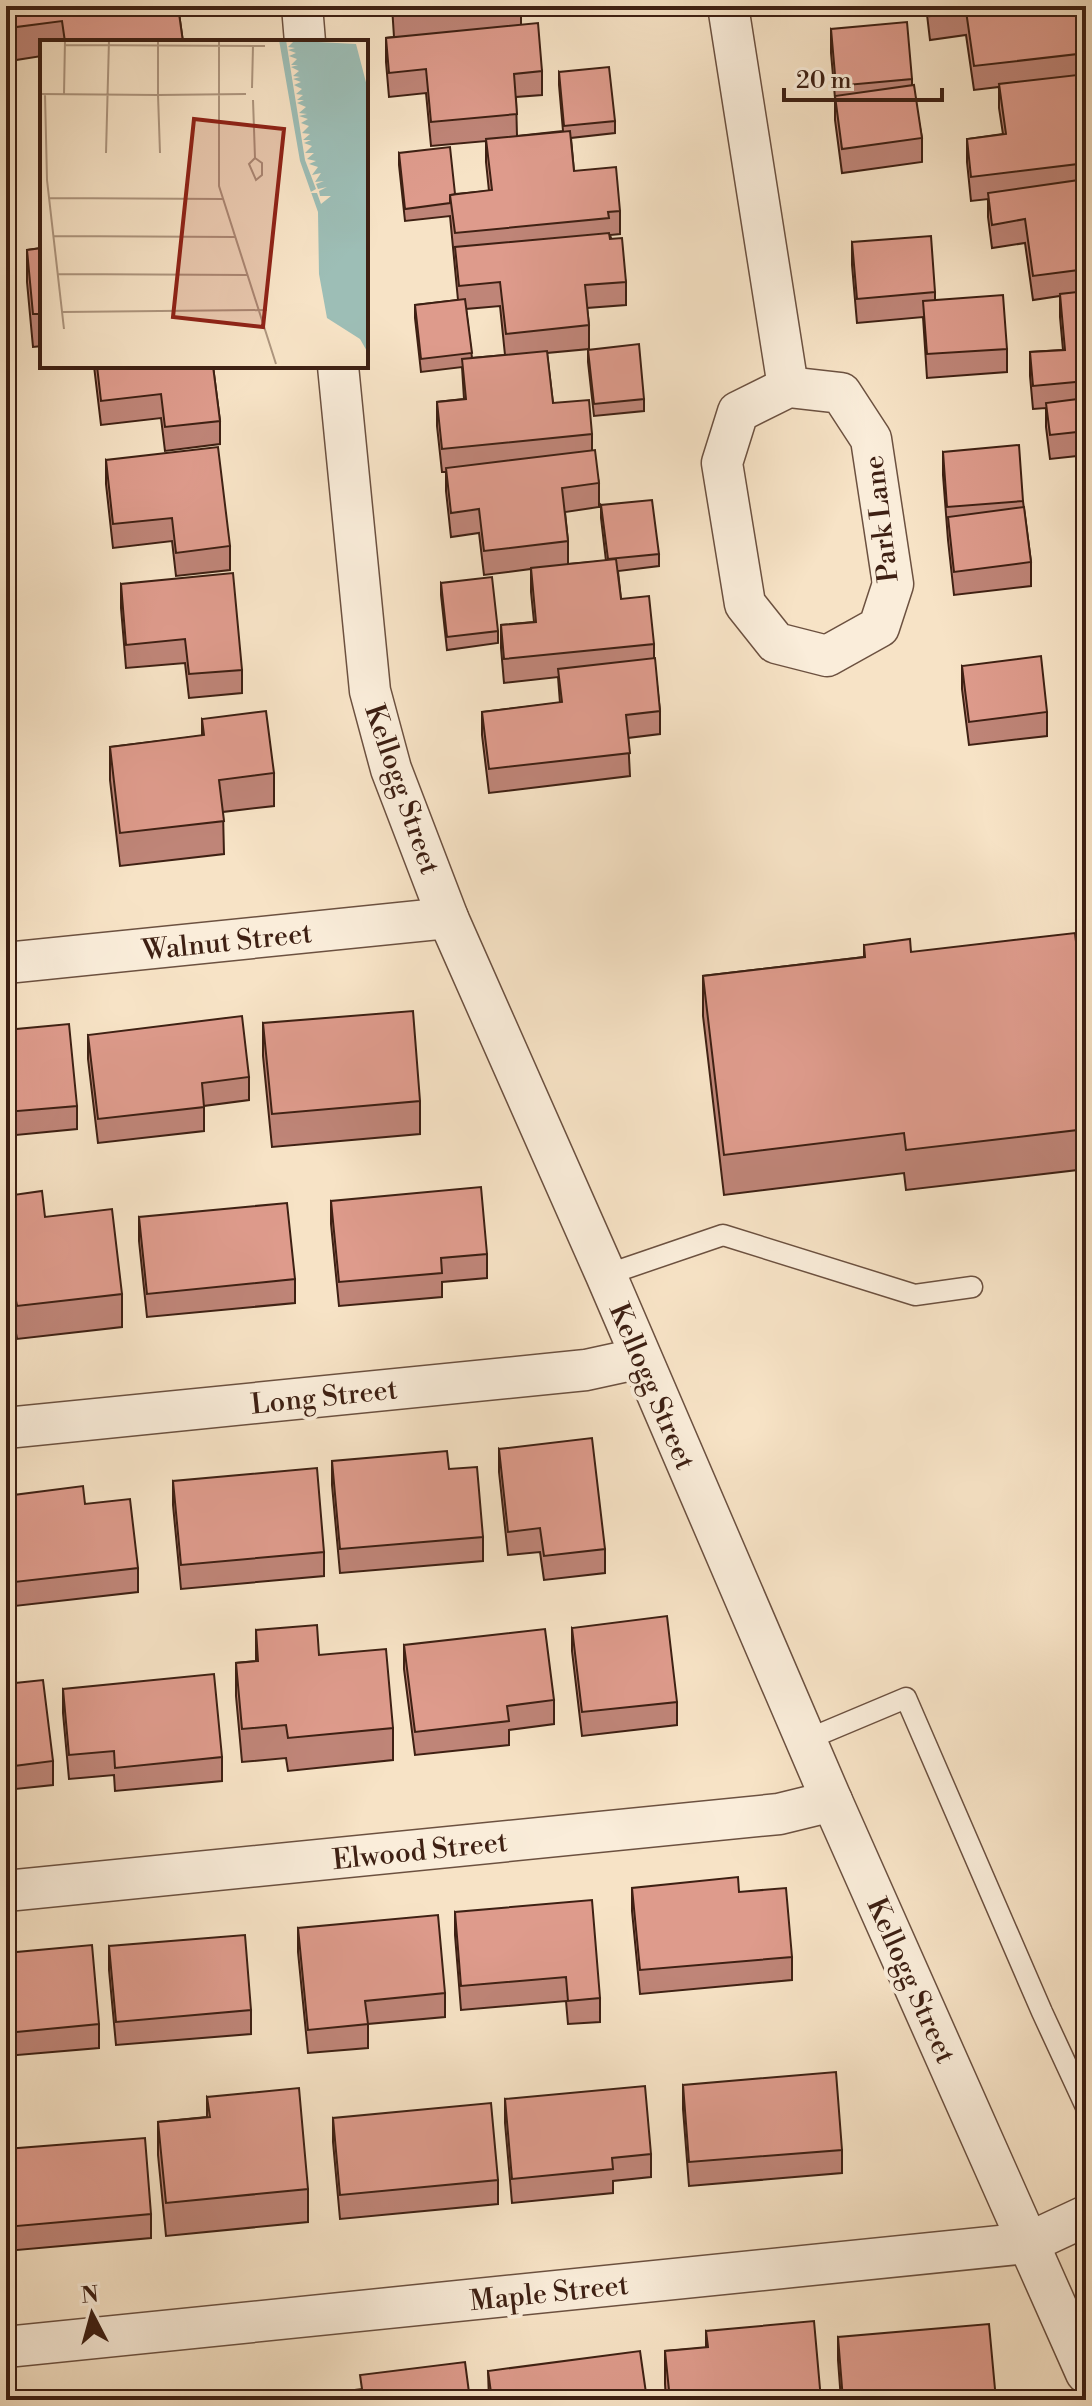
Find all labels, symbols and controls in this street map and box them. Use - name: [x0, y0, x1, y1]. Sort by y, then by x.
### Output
- inset map: [40, 40, 368, 368]
- scale bar: [784, 52, 942, 102]
- text: 20 m: [796, 66, 852, 96]
- street label: Park Lane: [856, 453, 907, 584]
- street label: Kellogg Street: [356, 700, 447, 879]
- street label: Walnut Street: [140, 916, 314, 969]
- street label: Kellogg Street: [601, 1298, 702, 1475]
- street label: Long Street: [249, 1372, 399, 1423]
- street label: Elwood Street: [331, 1825, 509, 1878]
- street label: Kellogg Street: [859, 1892, 963, 2069]
- street label: Maple Street: [468, 2268, 630, 2319]
- north arrow: [52, 2274, 132, 2354]
- text: N: [80, 2281, 101, 2310]

